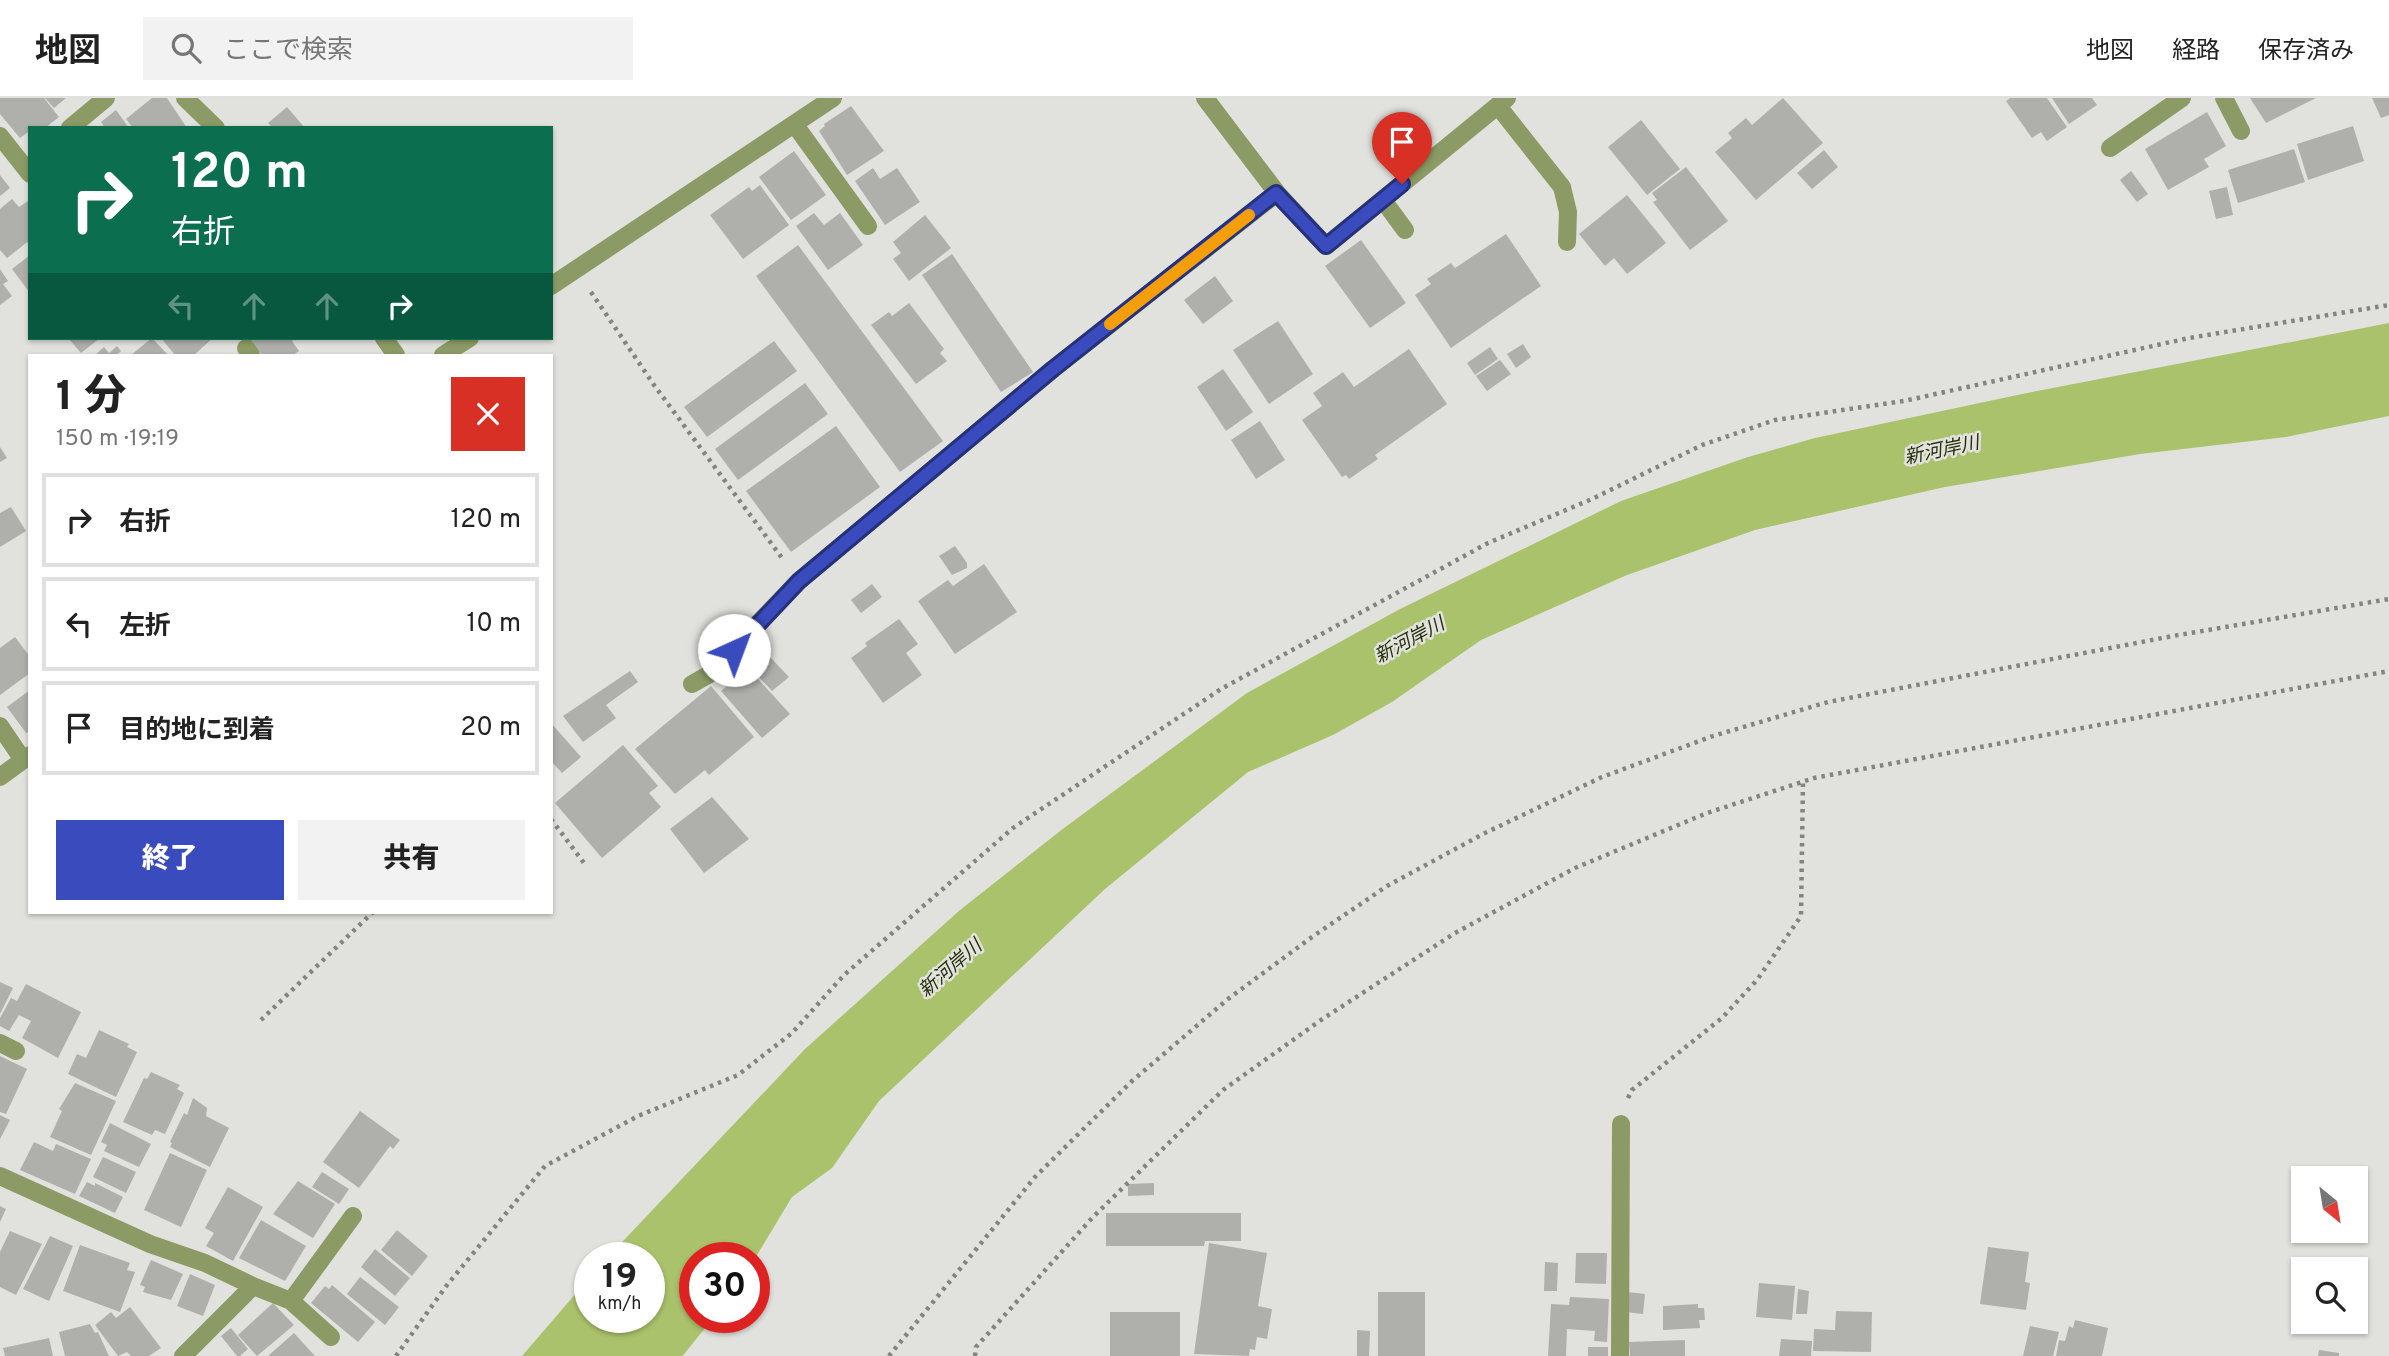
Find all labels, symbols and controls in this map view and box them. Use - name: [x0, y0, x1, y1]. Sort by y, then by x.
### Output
- search box: [143, 17, 633, 80]
- icon: search: [167, 29, 205, 67]
- text: 地図: [35, 32, 101, 74]
- text: ここで検索: [223, 35, 353, 68]
- text: 地図: [2086, 37, 2134, 67]
- text: 経路: [2172, 37, 2220, 67]
- text: 保存済み: [2258, 37, 2354, 67]
- pin: [1372, 112, 1432, 184]
- icon: arrive: [1383, 123, 1421, 161]
- text: 120 m: [171, 144, 308, 206]
- icon: right: [56, 154, 147, 245]
- text: 右折: [171, 214, 235, 254]
- icon: left: [162, 287, 200, 325]
- icon: ahead: [235, 287, 273, 325]
- icon: ahead: [308, 287, 346, 325]
- icon: right: [381, 287, 419, 325]
- text: 1 分: [56, 372, 126, 425]
- button: close: [451, 377, 525, 451]
- text: 150 m · 19:19: [56, 425, 179, 454]
- water label: 新河岸川: [1902, 431, 1984, 471]
- icon: right: [60, 501, 98, 539]
- text: 120 m: [451, 504, 521, 537]
- text: 右折: [119, 507, 171, 540]
- icon: left: [60, 605, 98, 643]
- text: 10 m: [466, 608, 521, 641]
- text: 左折: [119, 611, 171, 644]
- water label: 新河岸川: [1371, 612, 1451, 669]
- position arrow: [697, 613, 771, 687]
- icon: arrive: [60, 709, 98, 747]
- text: 20 m: [460, 712, 521, 745]
- text: 目的地に到着: [119, 715, 275, 748]
- button: 終了: [56, 820, 284, 900]
- button: 共有: [298, 820, 525, 900]
- water label: 新河岸川: [914, 934, 989, 1003]
- north arrow: [2291, 1166, 2368, 1242]
- map controls: [2291, 1166, 2368, 1334]
- speed limit sign: 30: [679, 1242, 770, 1333]
- text: 19: [602, 1256, 637, 1300]
- button: search: [2291, 1257, 2368, 1334]
- text: km/h: [598, 1293, 641, 1316]

